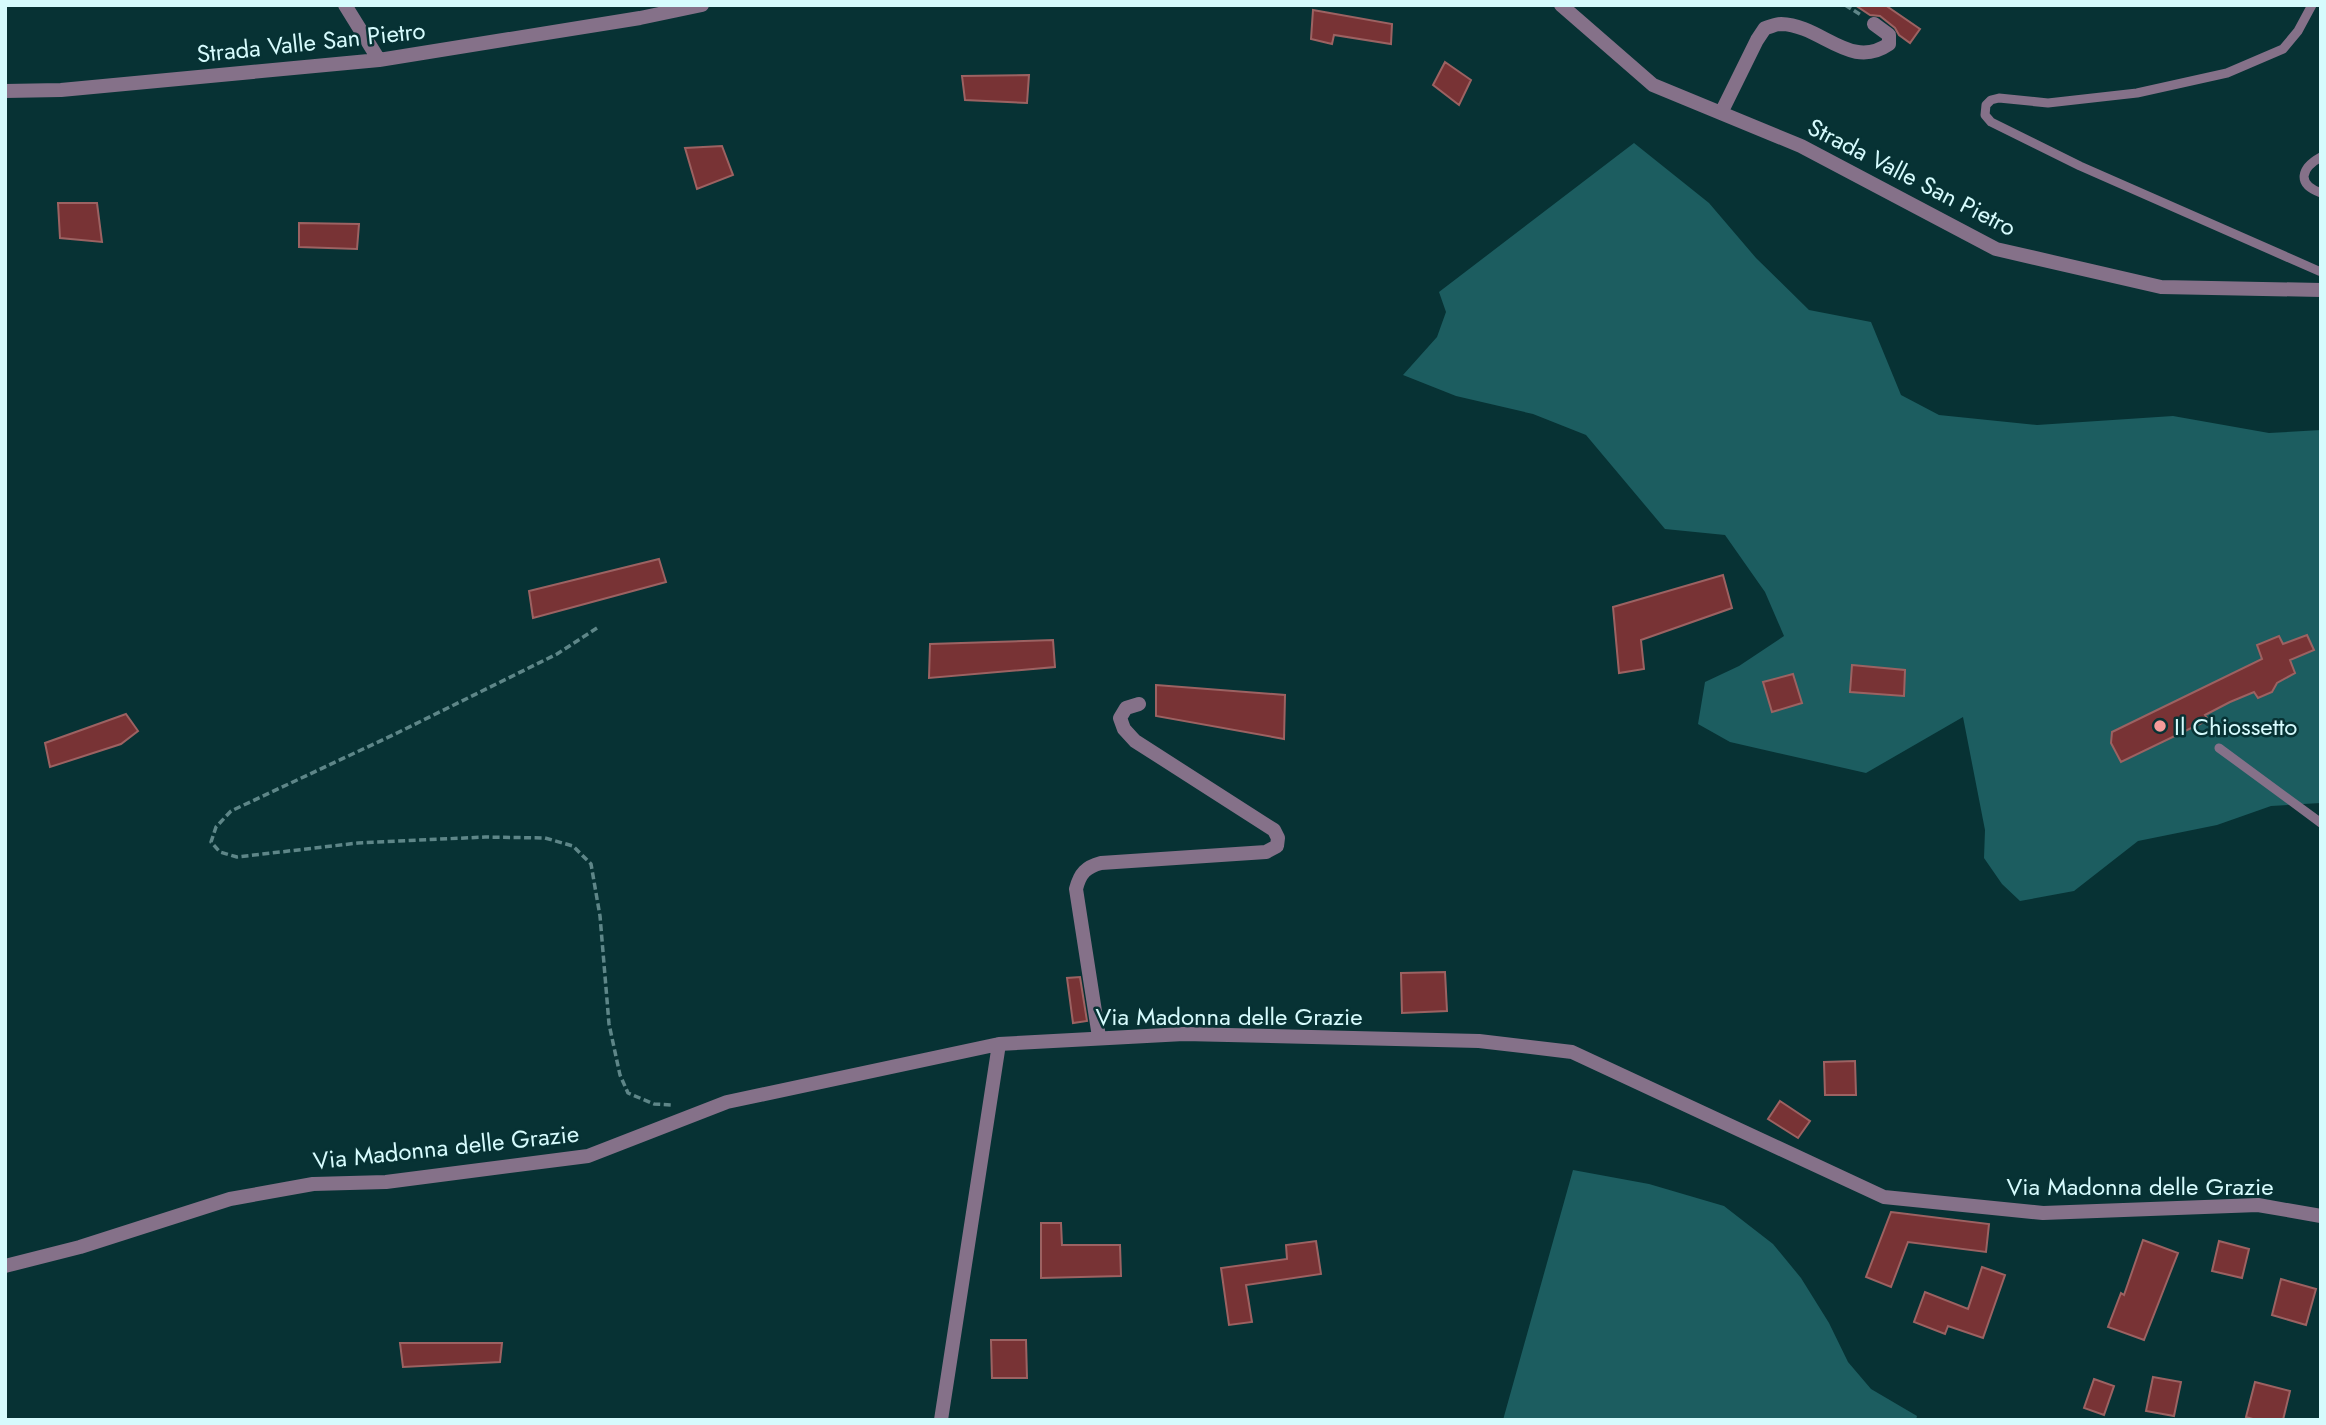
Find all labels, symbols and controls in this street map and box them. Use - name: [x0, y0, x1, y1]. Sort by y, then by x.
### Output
- street label: Strada Valle San Pietro: [195, 13, 427, 71]
- street label: Strada Valle San Pietro: [1802, 109, 2022, 245]
- place label: Il Chiossetto: [2174, 709, 2297, 744]
- marker: Il Chiossetto: [2152, 718, 2168, 734]
- street label: Via Madonna delle Grazie: [1095, 999, 1363, 1034]
- street label: Via Madonna delle Grazie: [311, 1116, 581, 1178]
- street label: Via Madonna delle Grazie: [2006, 1169, 2274, 1204]

